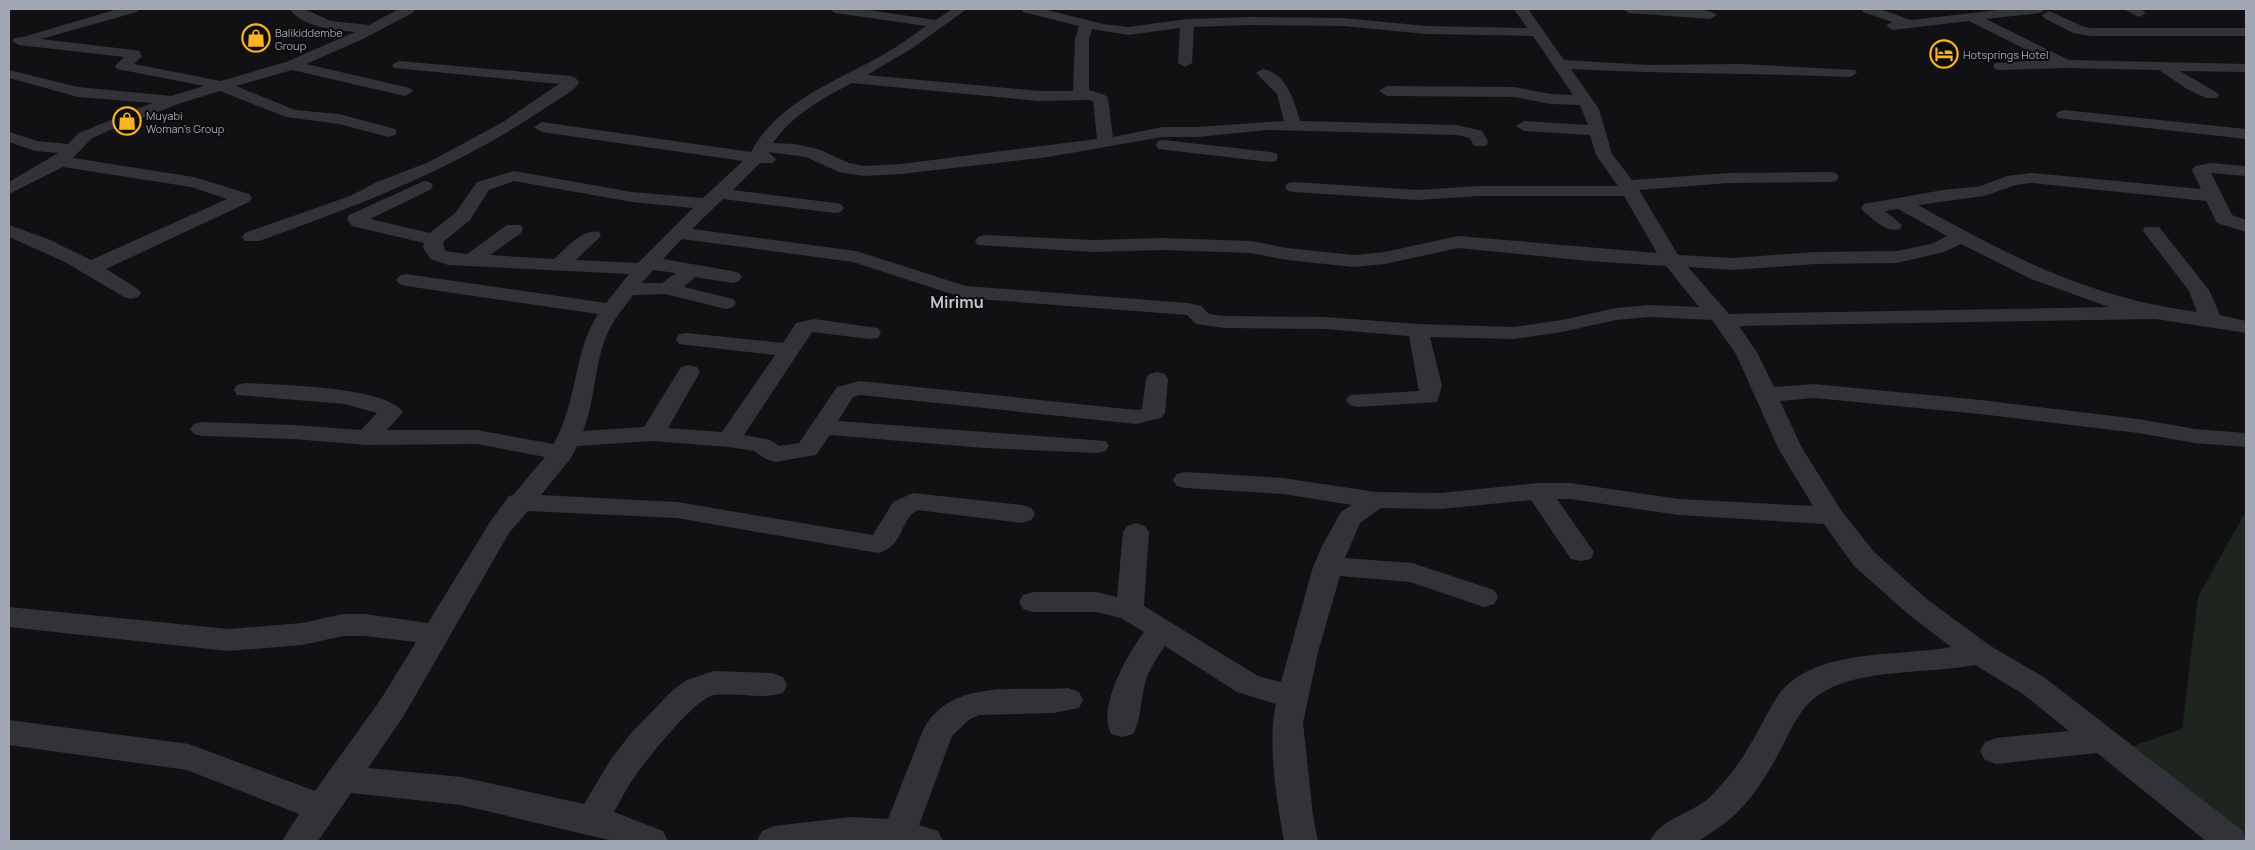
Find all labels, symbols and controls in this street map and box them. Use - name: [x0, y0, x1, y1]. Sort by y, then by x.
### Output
- shop icon: Balikiddembe Group: [241, 23, 271, 53]
- place label: Balikiddembe Group: [275, 25, 343, 53]
- hotel icon: Hotsprings Hotel: [1929, 39, 1959, 69]
- place label: Hotsprings Hotel: [1963, 47, 2049, 62]
- shop icon: Muyabi Woman's Group: [112, 106, 142, 136]
- place label: Muyabi Woman's Group: [146, 108, 225, 136]
- district label: Mirimu: [930, 291, 984, 313]

